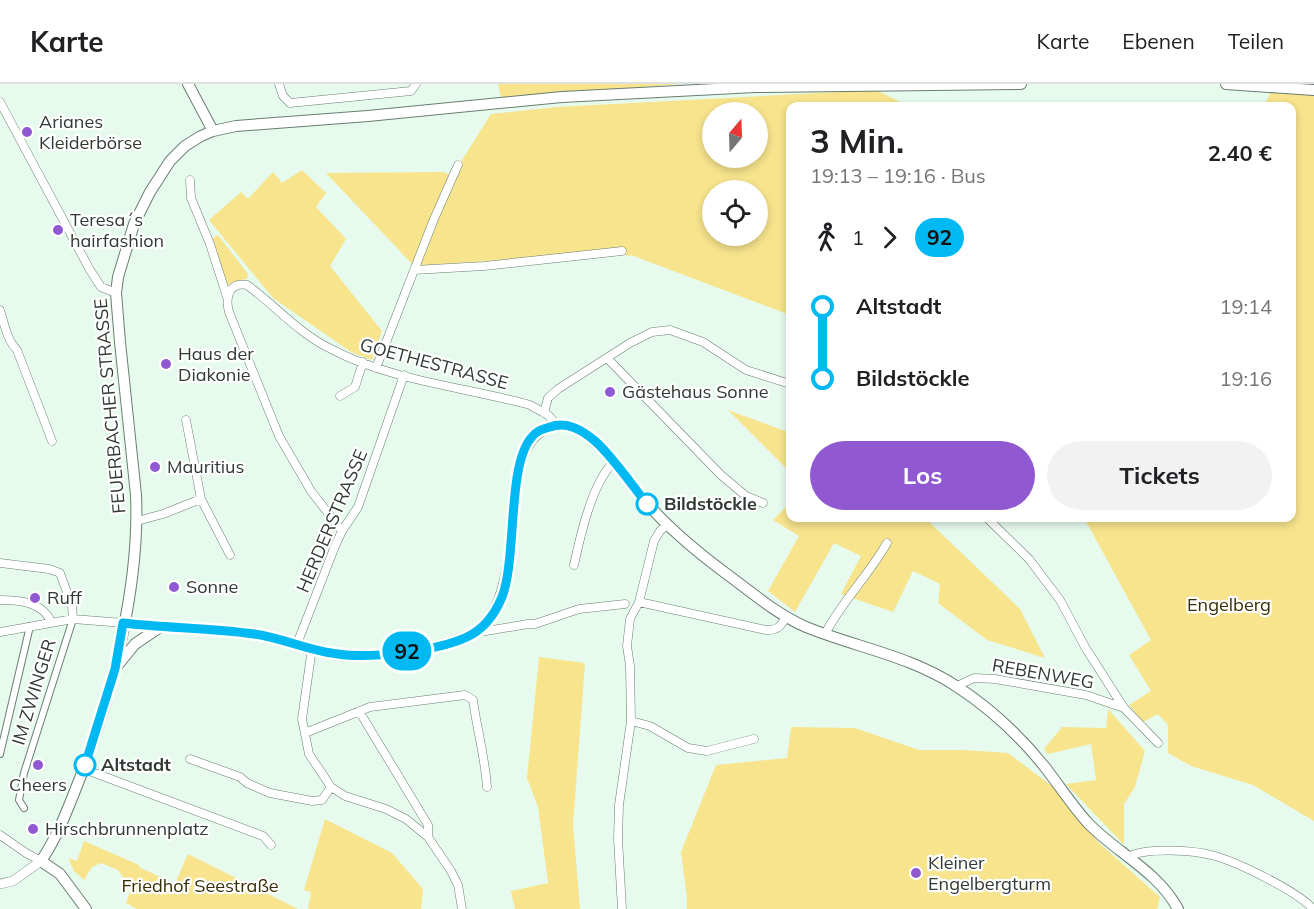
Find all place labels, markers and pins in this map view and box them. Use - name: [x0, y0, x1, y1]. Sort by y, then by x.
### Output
- place label: Arianes Kleiderbörse: [39, 110, 142, 154]
- marker: Arianes Kleiderbörse: [20, 125, 34, 139]
- place label: Teresa´s hairfashion: [70, 208, 164, 252]
- marker: Teresa´s hairfashion: [51, 223, 65, 237]
- place label: Haus der Diakonie: [178, 342, 254, 386]
- marker: Haus der Diakonie: [159, 357, 173, 371]
- place label: Gästehaus Sonne: [622, 380, 769, 403]
- marker: Gästehaus Sonne: [603, 385, 617, 399]
- place label: Mauritius: [167, 455, 244, 478]
- marker: Mauritius: [148, 460, 162, 474]
- place label: Bildstöckle: [664, 492, 757, 515]
- marker: Bildstöckle: [636, 493, 658, 515]
- place label: Sonne: [186, 575, 238, 598]
- marker: Sonne: [167, 580, 181, 594]
- place label: Ruff: [47, 586, 83, 609]
- marker: Ruff: [28, 591, 42, 605]
- place label: Altstadt: [101, 753, 171, 776]
- marker: Altstadt: [74, 754, 96, 776]
- marker: Cheers: [31, 758, 45, 772]
- place label: Cheers: [9, 773, 67, 796]
- place label: Hirschbrunnenplatz: [45, 817, 209, 840]
- marker: Hirschbrunnenplatz: [26, 822, 40, 836]
- place label: Kleiner Engelbergturm: [928, 851, 1051, 895]
- marker: Kleiner Engelbergturm: [909, 866, 923, 880]

